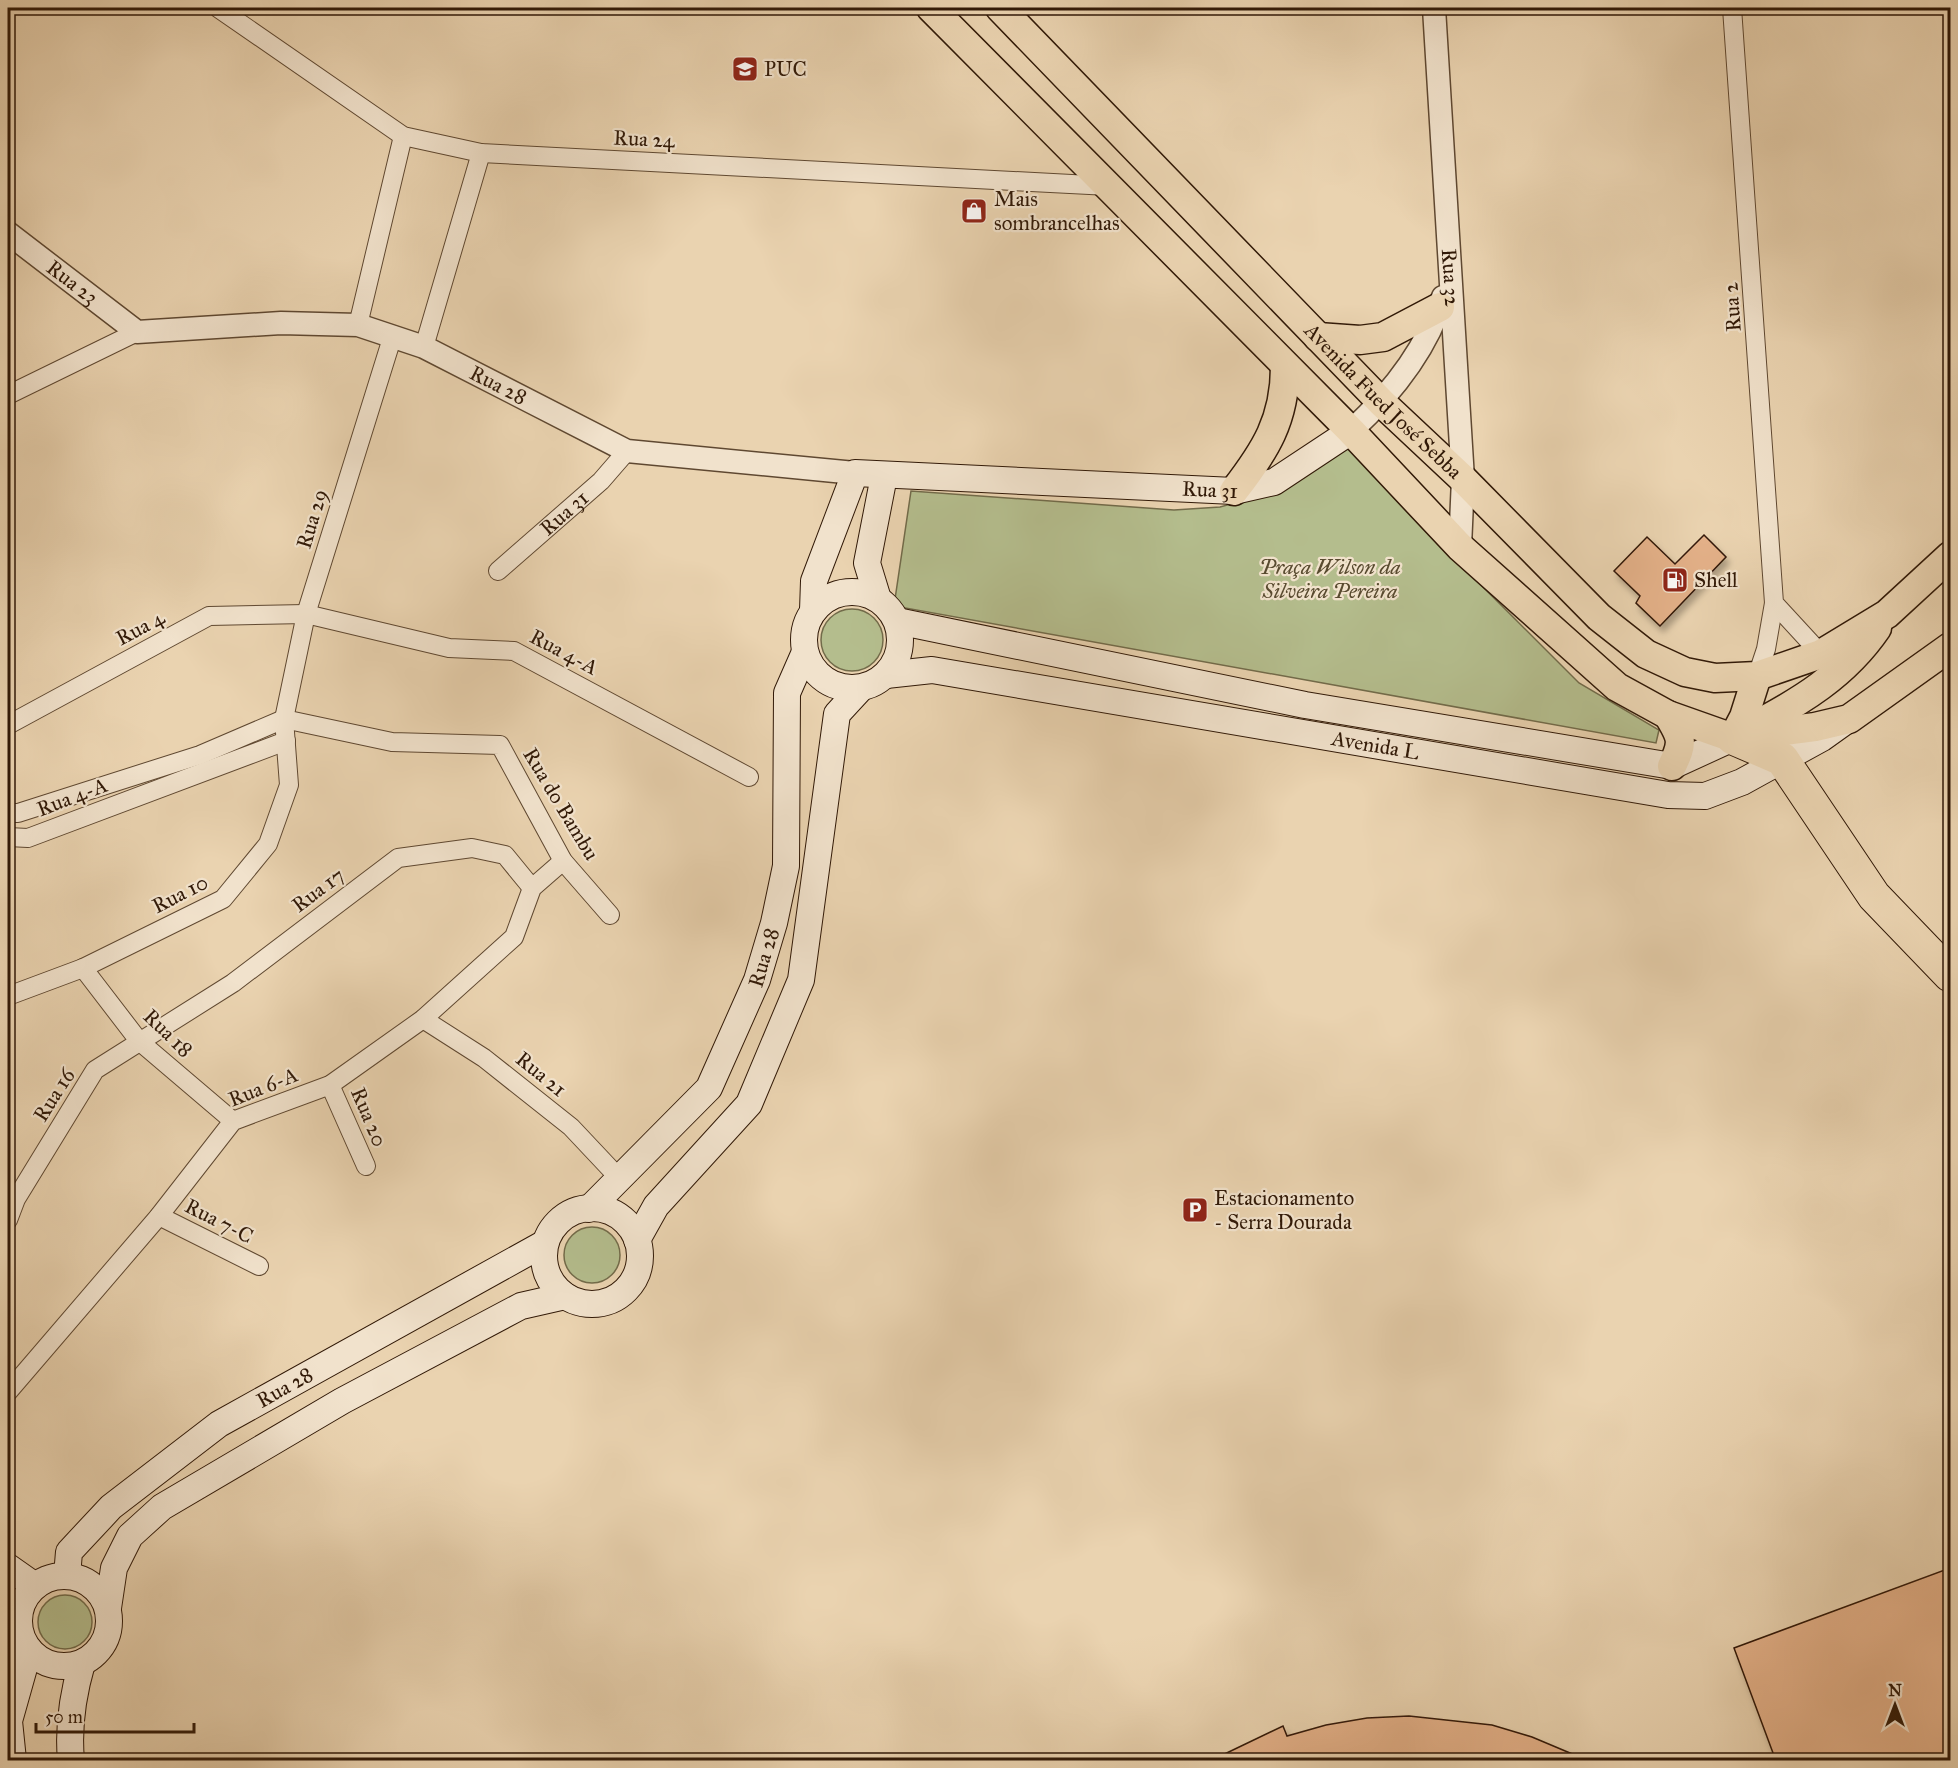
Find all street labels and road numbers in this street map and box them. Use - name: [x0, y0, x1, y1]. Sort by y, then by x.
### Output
- street label: Rua 24: [613, 124, 677, 154]
- street label: Rua 32: [1436, 248, 1465, 308]
- street label: Rua 23: [41, 254, 103, 310]
- street label: Rua 2: [1717, 281, 1747, 333]
- street label: Avenida Fued José Sebba: [1298, 317, 1468, 485]
- street label: Rua 28: [465, 360, 531, 410]
- street label: Rua 31: [1182, 476, 1239, 504]
- street label: Rua 31: [535, 485, 594, 541]
- street label: Rua 29: [291, 486, 333, 552]
- street label: Rua 4: [111, 604, 170, 651]
- street label: Rua 4-A: [525, 623, 603, 681]
- street label: Avenida L: [1329, 725, 1422, 766]
- street label: Rua do Bambu: [517, 743, 605, 865]
- street label: Rua 4-A: [33, 772, 111, 822]
- street label: Rua 17: [287, 862, 349, 918]
- street label: Rua 10: [148, 869, 212, 919]
- street label: Rua 28: [743, 925, 785, 990]
- street label: Rua 18: [138, 1003, 198, 1063]
- street label: Rua 21: [510, 1046, 572, 1102]
- street label: Rua 6-A: [224, 1061, 302, 1113]
- street label: Rua 16: [28, 1062, 81, 1127]
- street label: Rua 20: [345, 1083, 393, 1151]
- street label: Rua 7-C: [180, 1193, 258, 1249]
- street label: Rua 28: [252, 1361, 318, 1414]

